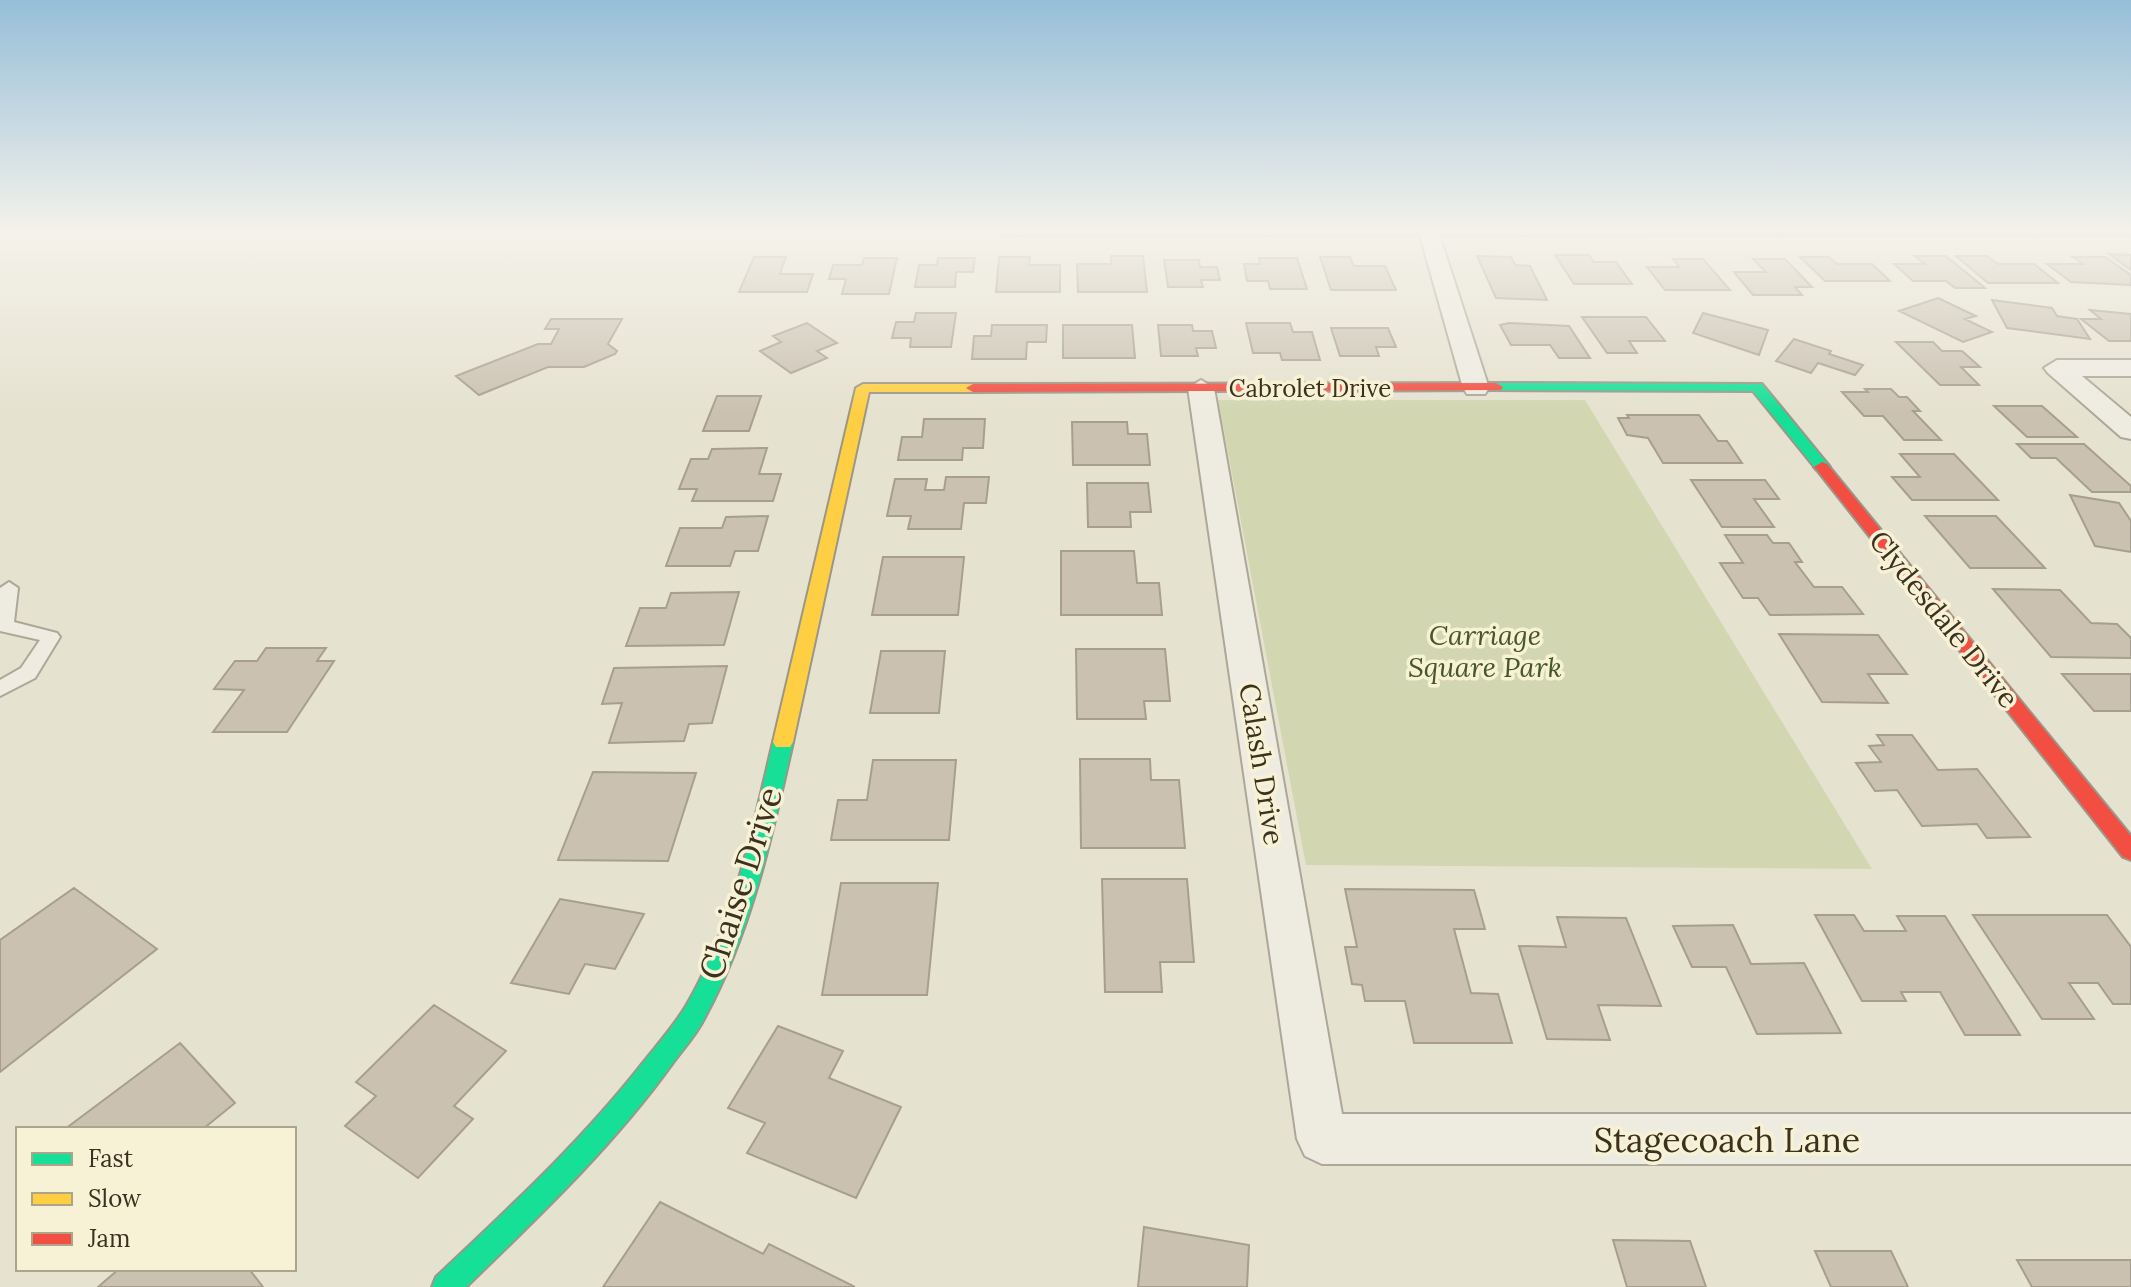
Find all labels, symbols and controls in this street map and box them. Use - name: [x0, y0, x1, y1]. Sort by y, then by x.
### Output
- street label: Cabrolet Drive: [1229, 373, 1391, 404]
- street label: Clydesdale Drive: [1861, 523, 2027, 715]
- park label: Carriage Square Park: [1408, 617, 1562, 685]
- street label: Calash Drive: [1231, 681, 1293, 847]
- street label: Chaise Drive: [689, 782, 791, 984]
- street label: Stagecoach Lane: [1594, 1118, 1860, 1162]
- legend: [16, 1127, 296, 1271]
- text: Fast: [88, 1143, 134, 1174]
- text: Slow: [88, 1183, 142, 1214]
- text: Jam: [87, 1223, 130, 1254]

